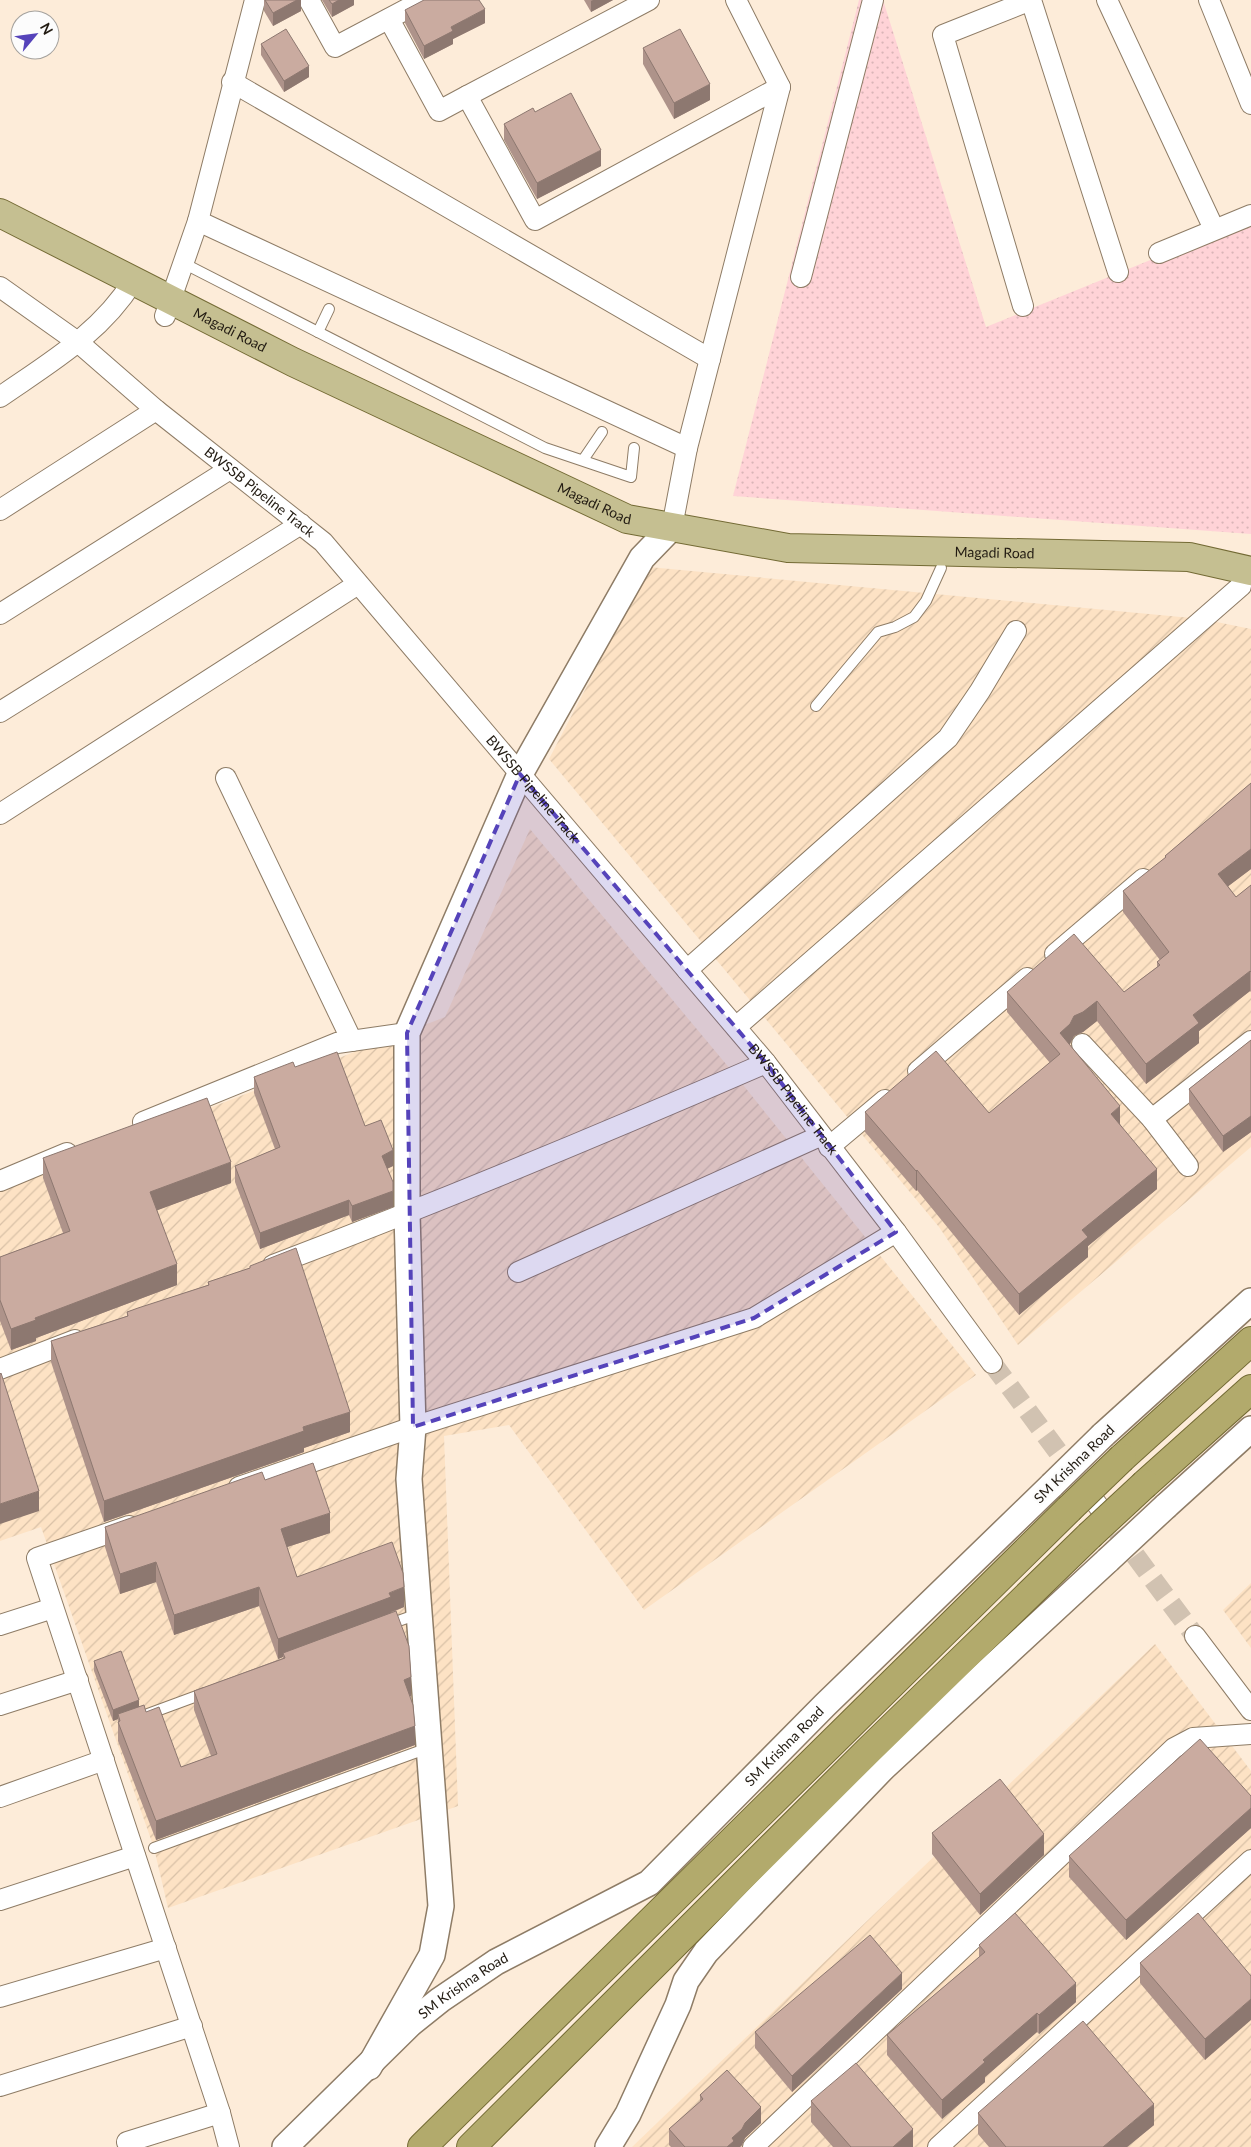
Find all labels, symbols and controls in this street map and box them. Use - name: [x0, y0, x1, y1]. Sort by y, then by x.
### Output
- north arrow: [10, 10, 60, 60]
- text: N: [37, 20, 57, 37]
- street label: Magadi Road: [191, 304, 270, 355]
- street label: BWSSB Pipeline Track: [201, 443, 319, 541]
- street label: Magadi Road: [555, 479, 633, 528]
- street label: Magadi Road: [954, 543, 1035, 562]
- street label: BWSSB Pipeline Track: [483, 731, 584, 847]
- street label: BWSSB Pipeline Track: [745, 1040, 843, 1158]
- street label: SM Krishna Road: [1030, 1421, 1117, 1506]
- street label: SM Krishna Road: [741, 1702, 827, 1789]
- street label: SM Krishna Road: [415, 1948, 511, 2022]

